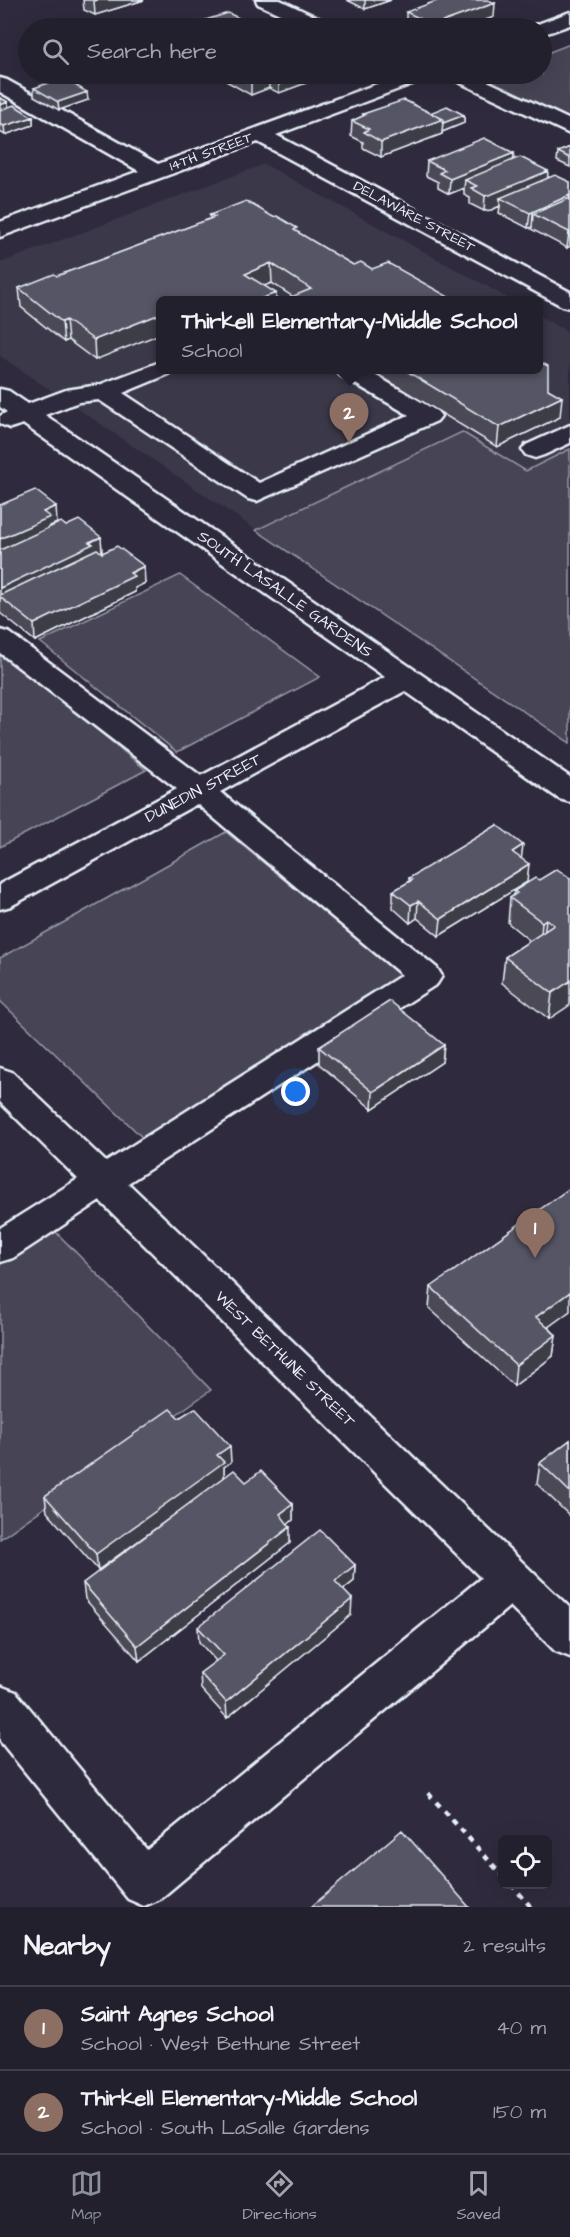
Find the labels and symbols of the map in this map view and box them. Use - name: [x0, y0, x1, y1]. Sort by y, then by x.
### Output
- street label: 14TH STREET: [167, 128, 256, 176]
- street label: DELAWARE STREET: [350, 176, 479, 258]
- pin: 2: [330, 394, 368, 443]
- street label: SOUTH LASALLE GARDENS: [193, 525, 377, 663]
- street label: DUNEDIN STREET: [141, 748, 265, 828]
- your location: [281, 1077, 310, 1106]
- pin: 1: [516, 1208, 554, 1258]
- street label: WEST BETHUNE STREET: [210, 1286, 360, 1432]

